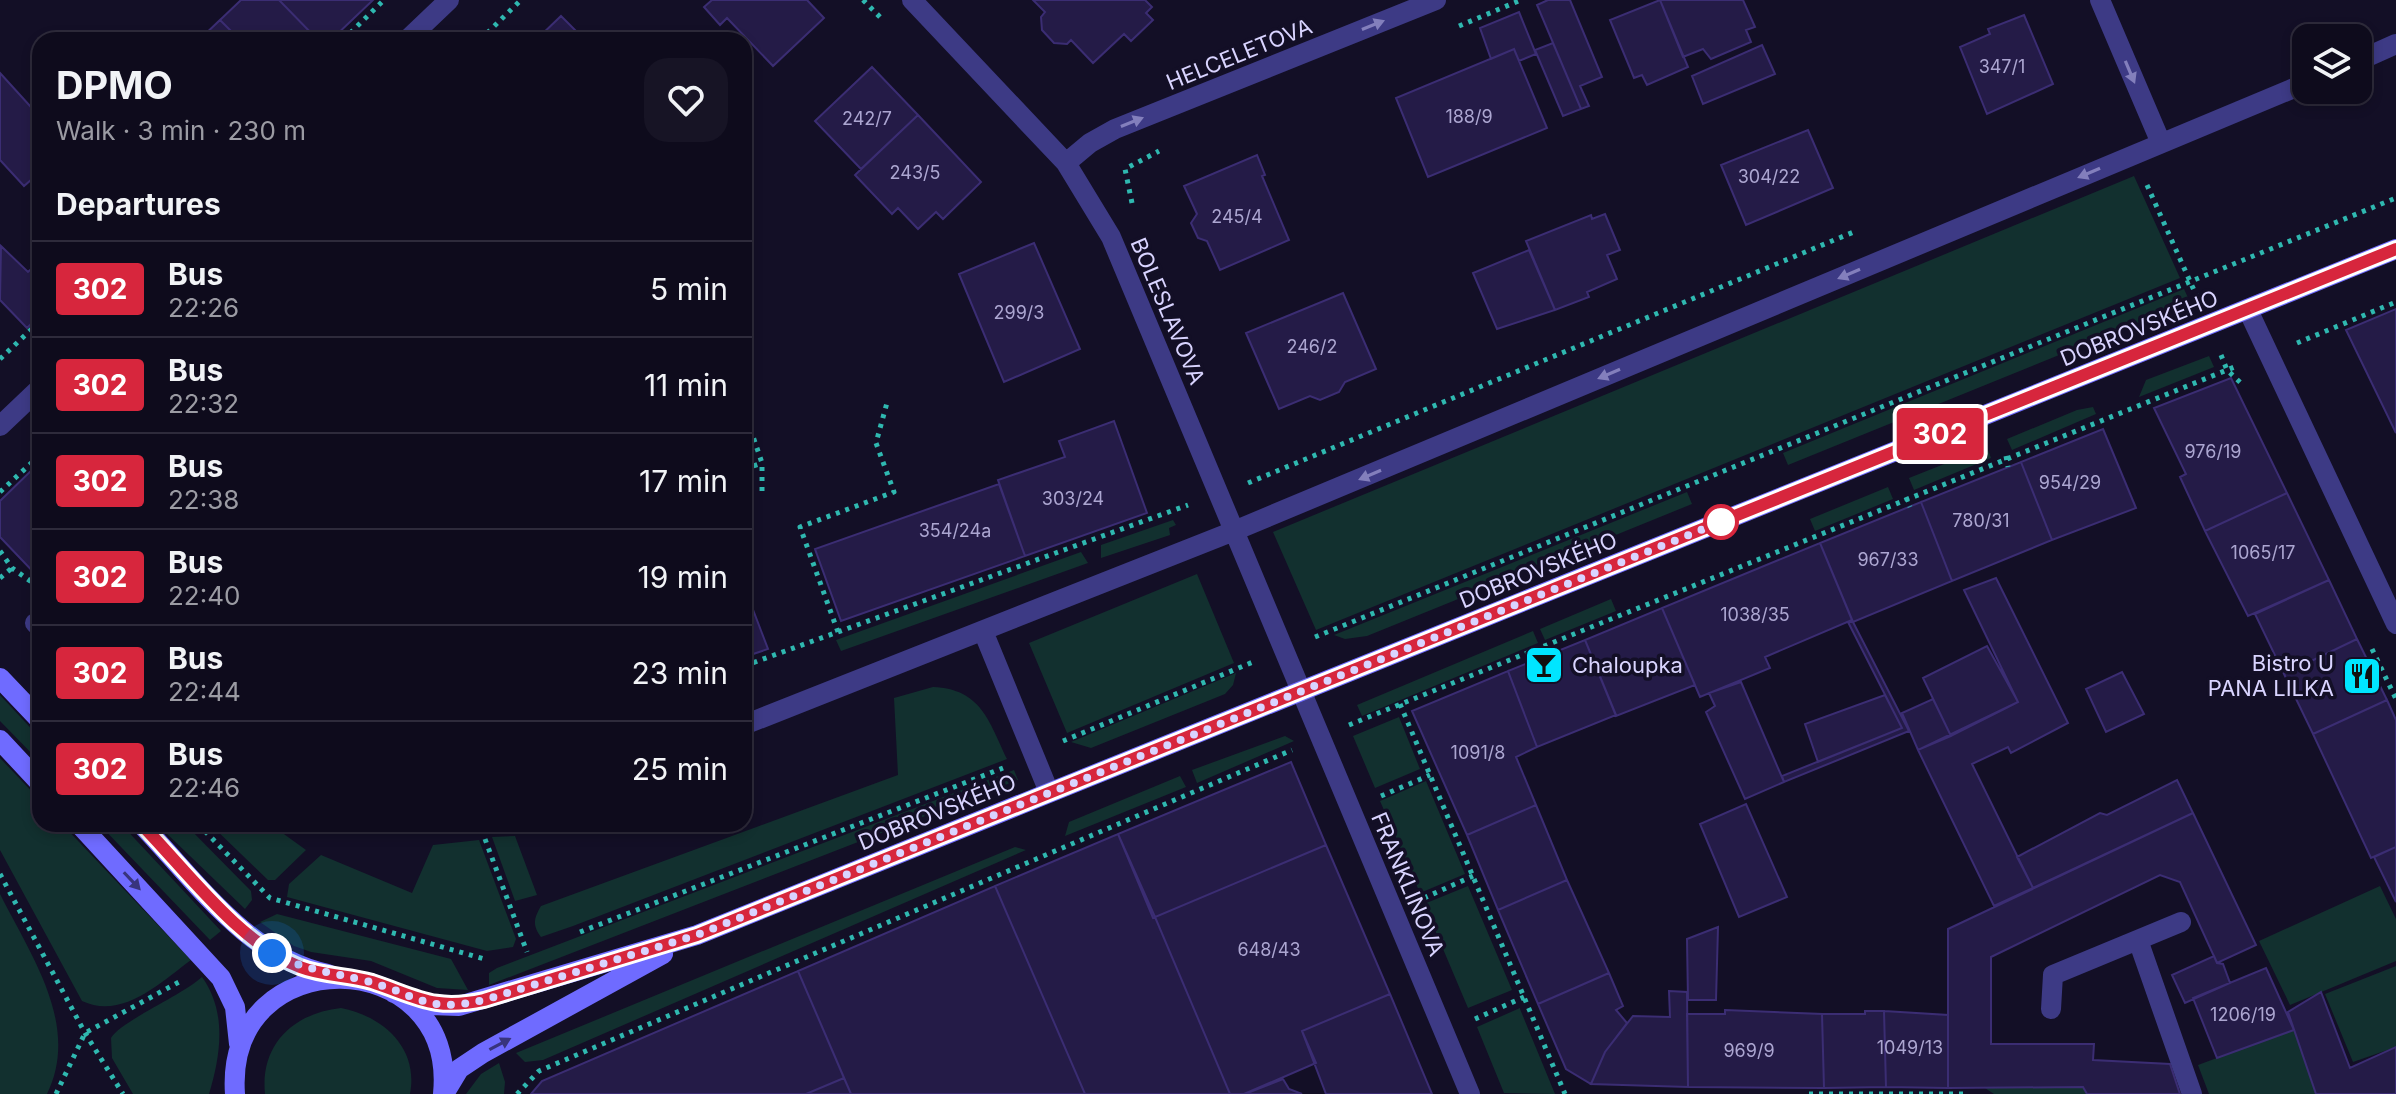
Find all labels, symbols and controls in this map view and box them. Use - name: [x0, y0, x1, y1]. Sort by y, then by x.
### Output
- street label: HELCELETOVA: [1162, 13, 1316, 95]
- one-way arrow: [1361, 18, 1385, 31]
- map controls: [2292, 24, 2372, 104]
- button: layers: [2292, 24, 2372, 104]
- house number: 347/1: [1979, 56, 2025, 77]
- button: heart: [644, 58, 728, 142]
- one-way arrow: [2123, 60, 2136, 83]
- text: DPMO: [56, 62, 173, 108]
- house number: 188/9: [1445, 106, 1493, 127]
- house number: 242/7: [842, 108, 892, 129]
- text: Walk · 3 min · 230 m: [56, 115, 306, 146]
- one-way arrow: [1120, 116, 1144, 129]
- house number: 243/5: [890, 162, 940, 183]
- house number: 304/22: [1738, 166, 1800, 187]
- one-way arrow: [2077, 167, 2101, 180]
- text: Departures: [56, 186, 221, 222]
- house number: 245/4: [1211, 206, 1263, 227]
- street label: BOLESLAVOVA: [1125, 234, 1211, 388]
- text: Bus: [168, 256, 223, 292]
- one-way arrow: [1837, 267, 1861, 280]
- text: 5 min: [650, 271, 728, 307]
- text: 302: [73, 272, 127, 306]
- street label: DOBROVSKÉHO: [2056, 285, 2222, 371]
- text: 22:26: [168, 292, 239, 323]
- house number: 299/3: [994, 302, 1044, 323]
- house number: 246/2: [1287, 336, 1337, 357]
- text: Bus: [168, 352, 223, 388]
- text: 11 min: [644, 367, 728, 403]
- text: 302: [73, 368, 127, 402]
- one-way arrow: [1597, 368, 1621, 381]
- text: 22:32: [168, 388, 239, 419]
- line badge: 302: [1894, 408, 1986, 460]
- text: 302: [1913, 417, 1967, 451]
- house number: 976/19: [2185, 441, 2241, 462]
- text: Bus: [168, 448, 223, 484]
- text: 17 min: [639, 463, 728, 499]
- text: 302: [73, 464, 127, 498]
- one-way arrow: [1358, 468, 1381, 481]
- house number: 954/29: [2039, 472, 2101, 493]
- text: 22:38: [168, 484, 239, 515]
- house number: 303/24: [1042, 488, 1104, 509]
- unlabelled marker: [1704, 505, 1738, 539]
- house number: 780/31: [1952, 510, 2010, 531]
- house number: 354/24a: [919, 520, 991, 541]
- street label: DOBROVSKÉHO: [1455, 527, 1621, 613]
- house number: 1065/17: [2231, 542, 2295, 563]
- text: Bus: [168, 544, 223, 580]
- house number: 967/33: [1857, 549, 1919, 570]
- text: 19 min: [637, 559, 728, 595]
- text: 302: [73, 560, 127, 594]
- text: 22:40: [168, 580, 240, 611]
- house number: 1038/35: [1720, 604, 1790, 625]
- text: Bus: [168, 640, 223, 676]
- bar icon: Chaloupka: [1523, 644, 1565, 686]
- place label: Bistro U PANA LILKA: [2208, 650, 2334, 701]
- place label: Chaloupka: [1572, 652, 1683, 678]
- text: 23 min: [631, 655, 728, 691]
- restaurant icon: Bistro U PANA LILKA: [2341, 655, 2383, 697]
- text: 302: [73, 656, 127, 690]
- text: 22:44: [168, 676, 241, 707]
- text: Bus: [168, 736, 223, 772]
- house number: 1091/8: [1451, 742, 1505, 763]
- text: 25 min: [632, 751, 728, 787]
- text: 302: [73, 752, 127, 786]
- street label: DOBROVSKÉHO: [854, 769, 1020, 855]
- text: 22:46: [168, 772, 240, 803]
- street label: FRANKLINOVA: [1366, 808, 1450, 960]
- one-way arrow: [123, 871, 141, 890]
- your location: [252, 933, 292, 973]
- house number: 648/43: [1237, 939, 1301, 960]
- house number: 1206/19: [2210, 1004, 2276, 1025]
- one-way arrow: [489, 1037, 512, 1051]
- house number: 1049/13: [1877, 1037, 1943, 1058]
- house number: 969/9: [1723, 1040, 1775, 1061]

